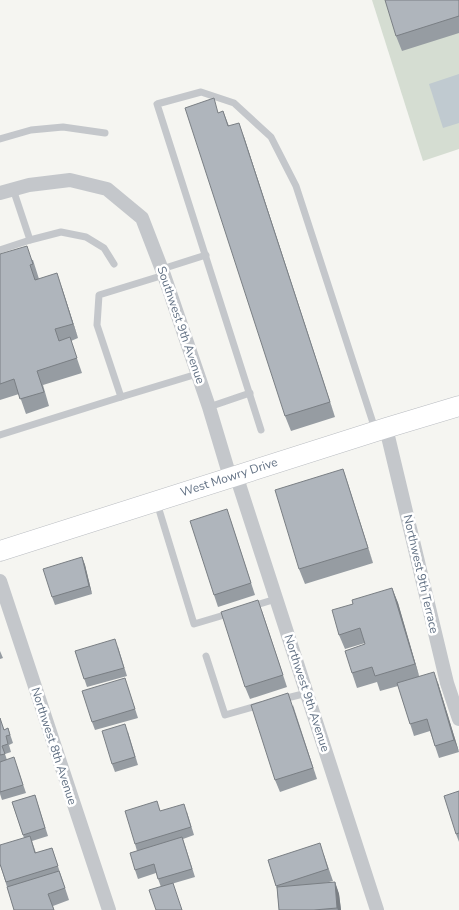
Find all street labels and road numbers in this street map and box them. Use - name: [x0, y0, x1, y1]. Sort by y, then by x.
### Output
- street label: Southwest 9th Avenue: [153, 264, 209, 386]
- street label: West Mowry Drive: [178, 454, 280, 500]
- street label: Northwest 9th Terrace: [400, 513, 442, 635]
- street label: Northwest 9th Avenue: [280, 632, 334, 754]
- street label: Northwest 8th Avenue: [27, 685, 81, 807]

